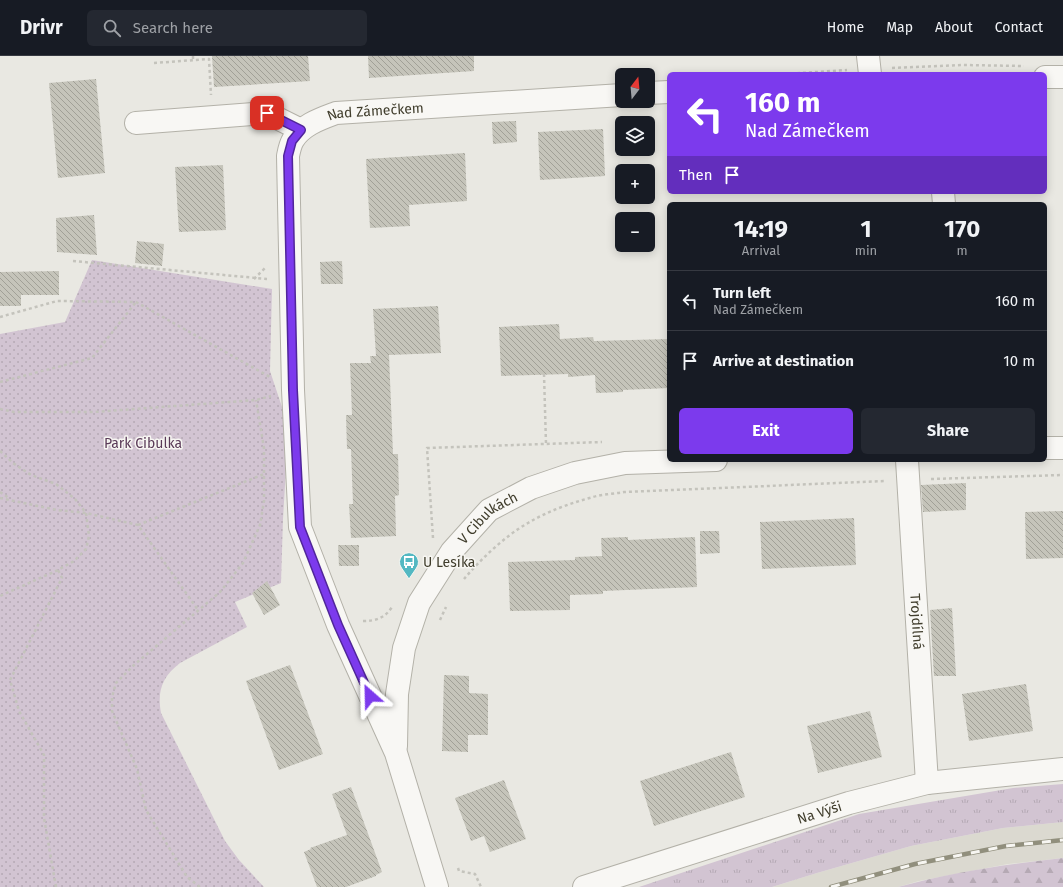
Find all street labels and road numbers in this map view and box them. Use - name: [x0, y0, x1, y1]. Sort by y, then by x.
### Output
- street label: Nad Zámečkem: [325, 99, 424, 125]
- street label: V Cibulkách: [455, 489, 521, 548]
- street label: Trojdílná: [906, 593, 927, 650]
- street label: Na Výši: [795, 798, 844, 828]

